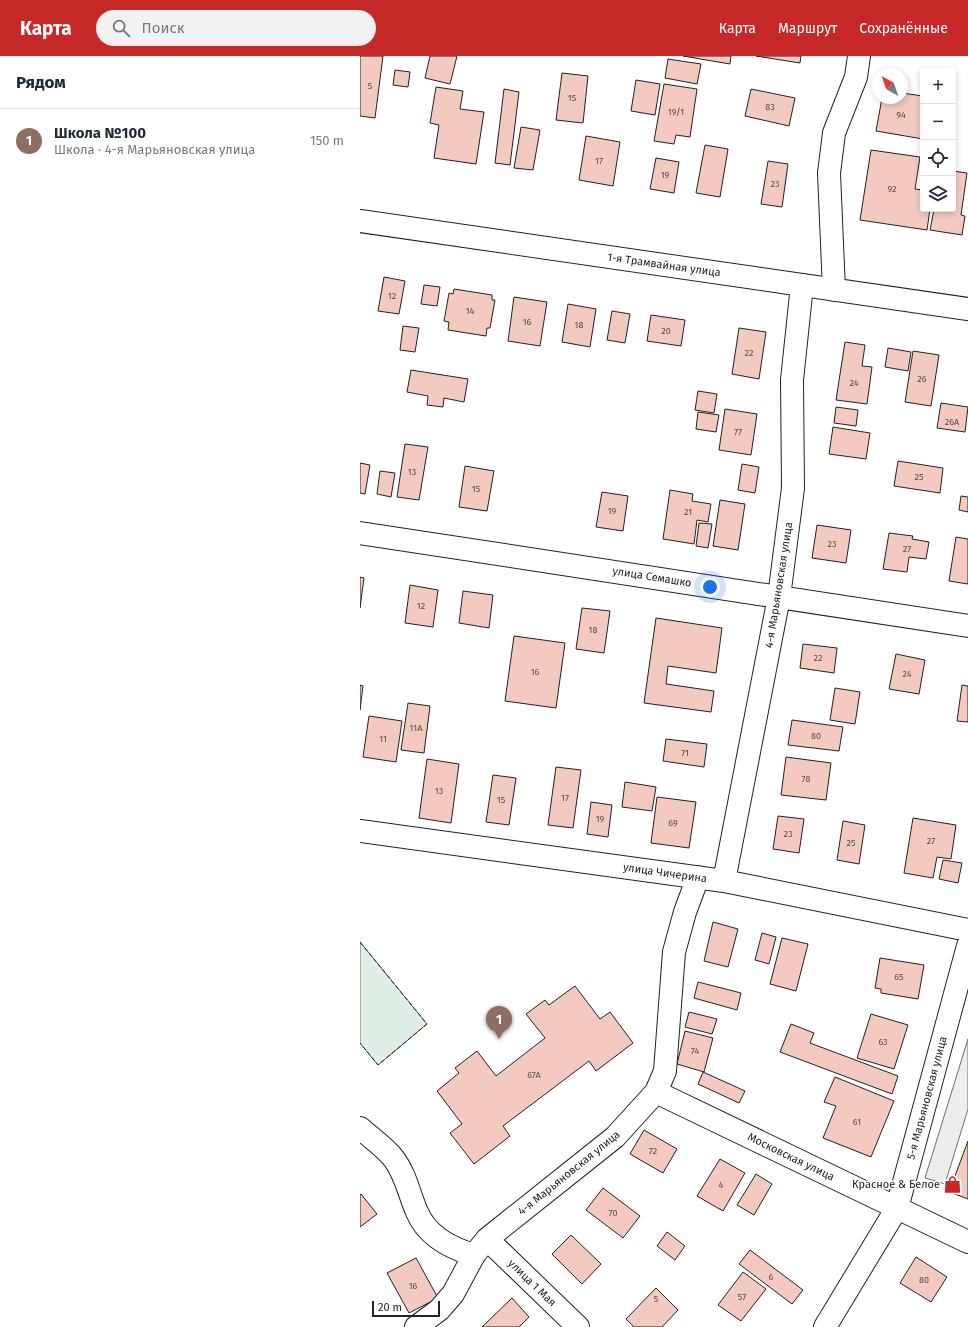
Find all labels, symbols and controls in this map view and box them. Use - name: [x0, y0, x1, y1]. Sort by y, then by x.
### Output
- search box: [96, 10, 376, 46]
- text: Карта: [20, 17, 72, 40]
- icon: search: [110, 17, 132, 39]
- text: Поиск: [142, 19, 184, 37]
- text: Карта: [719, 20, 756, 37]
- text: Маршрут: [778, 20, 837, 37]
- text: Сохранённые: [859, 20, 948, 37]
- north arrow: [872, 68, 908, 104]
- map controls: [920, 68, 956, 212]
- button: +: [920, 68, 956, 104]
- text: Рядом: [16, 72, 66, 93]
- house number: 5: [368, 81, 373, 91]
- house number: 15: [568, 93, 577, 103]
- house number: 83: [765, 102, 775, 112]
- button: −: [920, 104, 956, 140]
- house number: 19/1: [668, 107, 684, 117]
- house number: 94: [896, 110, 906, 120]
- text: Школа №100: [54, 124, 146, 142]
- text: 1: [26, 133, 32, 148]
- text: 150 m: [310, 133, 344, 148]
- button: locate: [920, 140, 956, 176]
- text: Школа · 4-я Марьяновская улица: [54, 142, 255, 157]
- house number: 17: [595, 156, 603, 166]
- house number: 19: [661, 170, 670, 180]
- button: layers: [920, 176, 956, 212]
- house number: 23: [771, 179, 779, 189]
- house number: 92: [888, 184, 896, 194]
- street label: 1-я Трамвайная улица: [607, 251, 722, 279]
- house number: 12: [388, 291, 396, 301]
- house number: 14: [466, 306, 475, 316]
- house number: 16: [523, 317, 532, 327]
- house number: 18: [575, 320, 583, 330]
- house number: 20: [661, 326, 671, 336]
- house number: 22: [745, 348, 753, 358]
- house number: 26: [917, 374, 927, 384]
- house number: 24: [849, 378, 859, 388]
- house number: 26А: [945, 417, 960, 427]
- house number: 77: [734, 427, 742, 437]
- house number: 13: [408, 467, 416, 477]
- house number: 25: [915, 472, 924, 482]
- house number: 15: [472, 484, 481, 494]
- house number: 19: [608, 506, 617, 516]
- house number: 21: [684, 507, 692, 517]
- street label: 4-я Марьяновская улица: [763, 521, 795, 649]
- house number: 23: [828, 539, 836, 549]
- house number: 27: [903, 544, 911, 554]
- street label: улица Семашко: [612, 564, 692, 590]
- your location: [700, 577, 720, 597]
- house number: 12: [417, 601, 425, 611]
- house number: 18: [589, 625, 597, 635]
- house number: 22: [814, 653, 822, 663]
- house number: 16: [531, 667, 540, 677]
- house number: 24: [902, 669, 912, 679]
- house number: 11А: [410, 723, 423, 733]
- house number: 80: [811, 731, 821, 741]
- house number: 11: [379, 734, 387, 744]
- house number: 71: [681, 748, 689, 758]
- house number: 78: [802, 774, 810, 784]
- house number: 13: [435, 786, 443, 796]
- house number: 17: [561, 793, 569, 803]
- house number: 15: [497, 795, 506, 805]
- house number: 19: [596, 814, 605, 824]
- house number: 69: [668, 818, 678, 828]
- house number: 23: [784, 829, 792, 839]
- house number: 27: [927, 836, 935, 846]
- house number: 25: [847, 838, 856, 848]
- street label: улица Чичерина: [622, 861, 708, 885]
- house number: 65: [894, 972, 904, 982]
- pin: 1: [486, 1006, 512, 1039]
- street label: 5-я Марьяновская улица: [904, 1035, 950, 1161]
- house number: 63: [878, 1037, 888, 1047]
- house number: 74: [691, 1046, 699, 1056]
- house number: 67А: [527, 1070, 542, 1080]
- house number: 61: [853, 1117, 861, 1127]
- street label: 4-я Марьяновская улица: [515, 1128, 623, 1218]
- street label: Московская улица: [746, 1130, 836, 1184]
- house number: 72: [649, 1146, 657, 1156]
- shop icon: Красное & Белое: [943, 1174, 963, 1194]
- place label: Красное & Белое: [852, 1178, 940, 1191]
- house number: 4: [719, 1180, 724, 1190]
- house number: 70: [609, 1208, 617, 1218]
- street label: улица 1 Мая: [505, 1257, 559, 1309]
- house number: 6: [769, 1272, 774, 1282]
- house number: 80: [919, 1275, 929, 1285]
- house number: 16: [409, 1281, 418, 1291]
- house number: 57: [738, 1292, 746, 1302]
- house number: 5: [654, 1294, 659, 1304]
- scale bar: [372, 1299, 440, 1318]
- text: 20 m: [378, 1301, 402, 1314]

